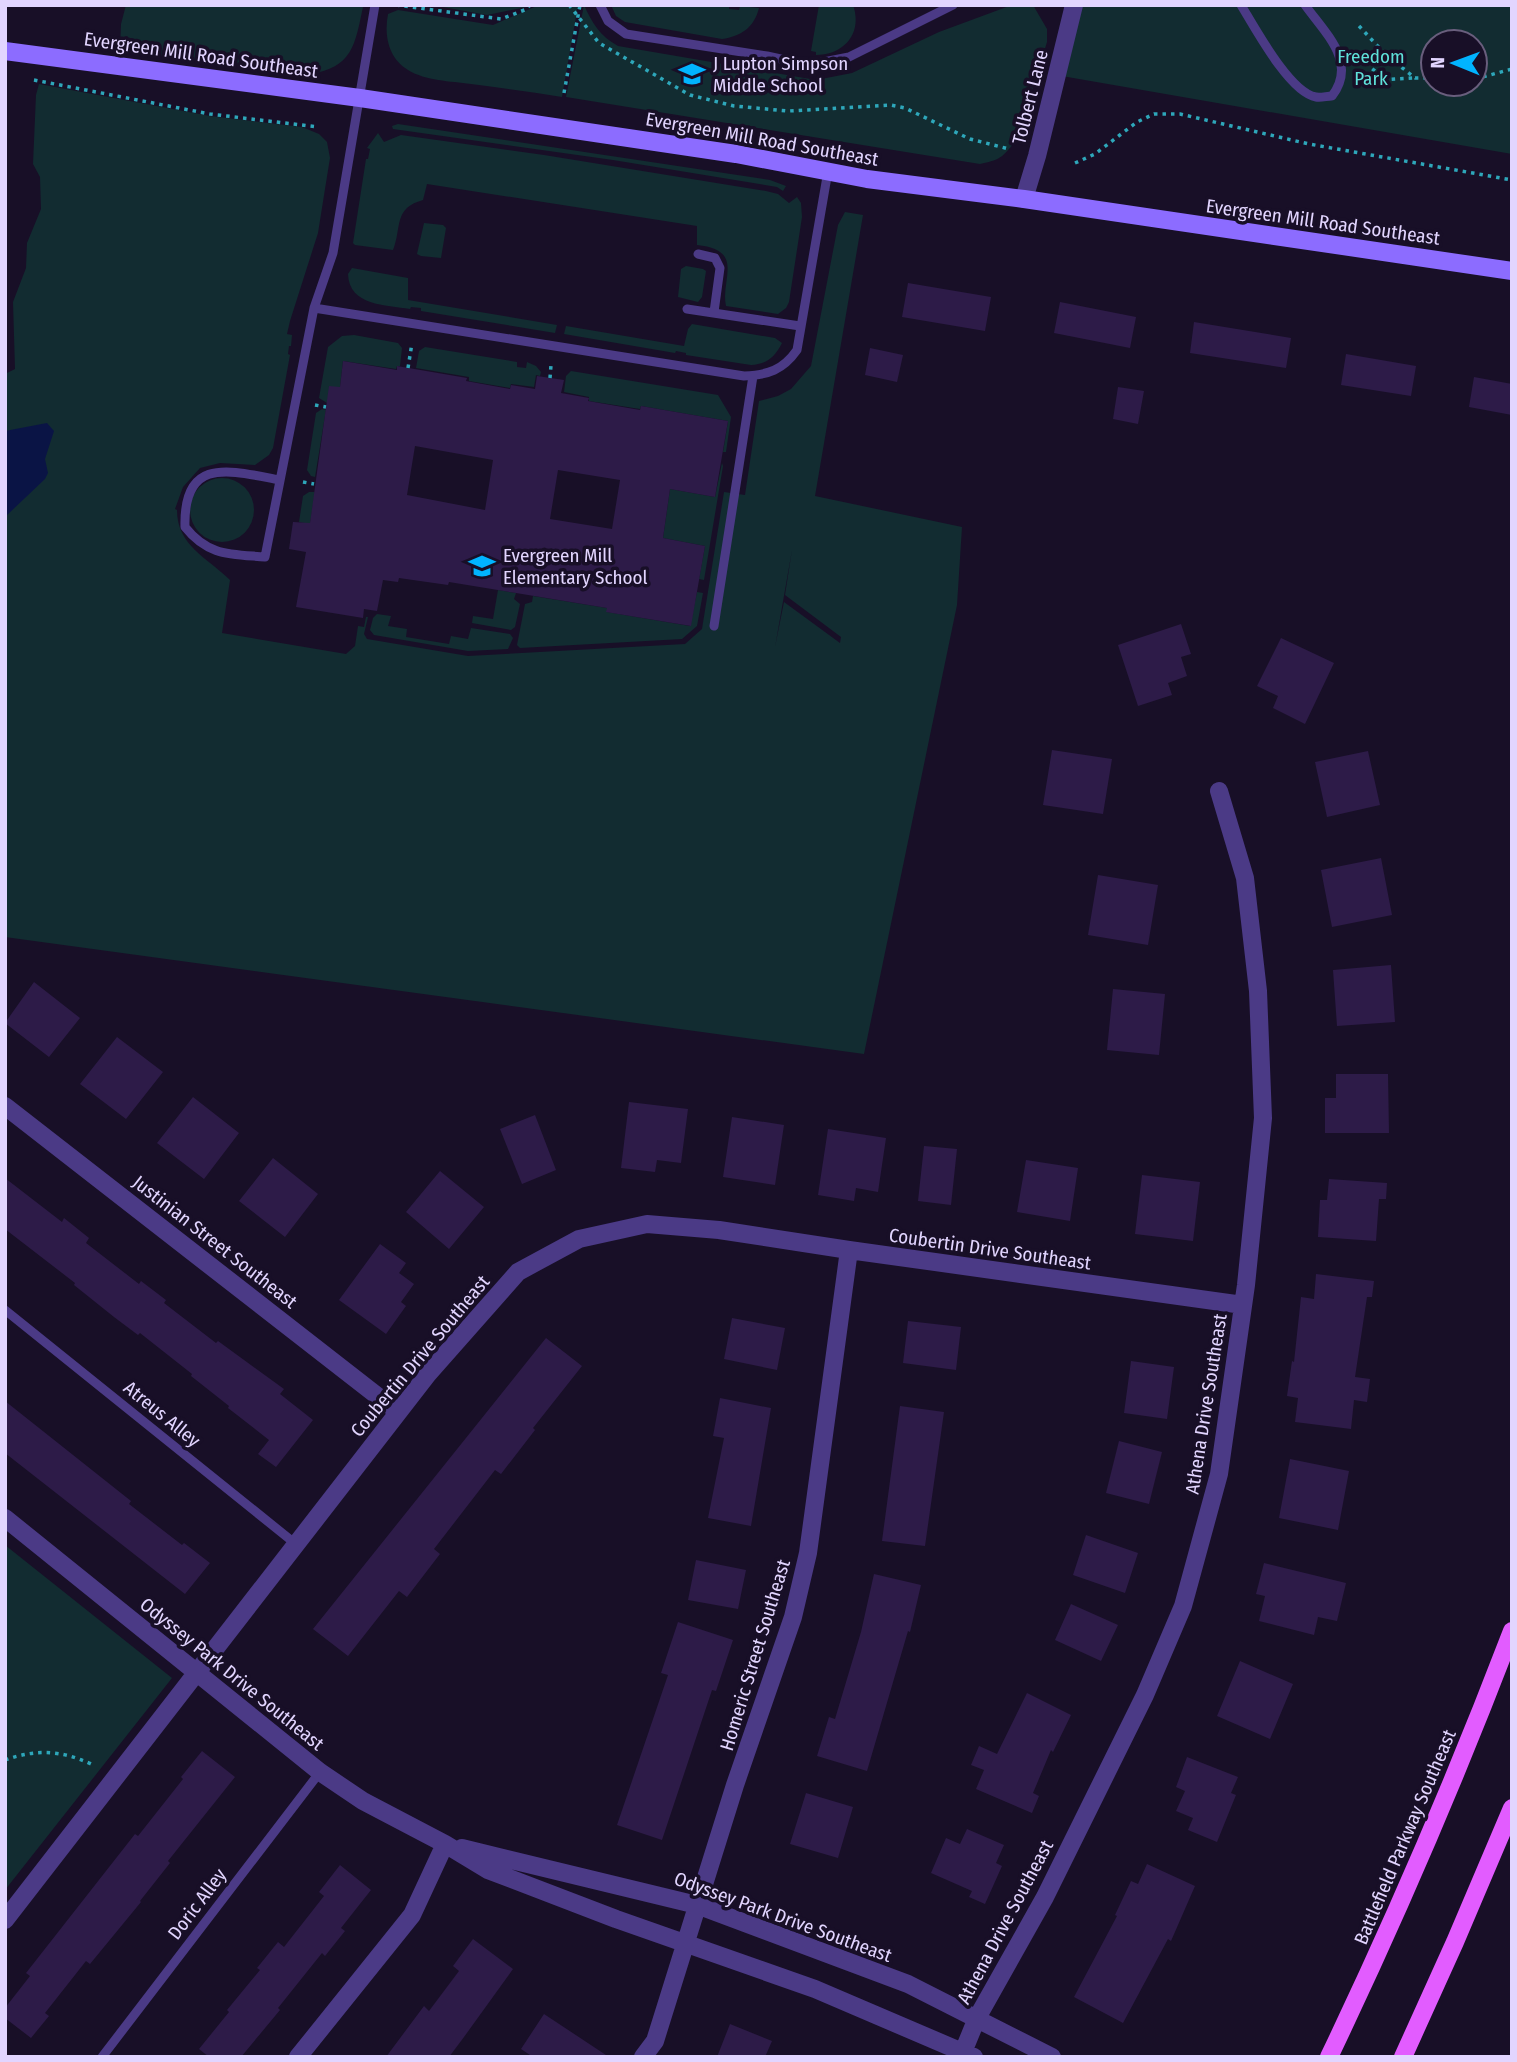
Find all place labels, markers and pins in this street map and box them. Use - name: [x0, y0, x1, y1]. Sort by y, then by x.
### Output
- place label: J Lupton Simpson Middle School: [713, 52, 848, 97]
- school or university icon: J Lupton Simpson Middle School: [677, 59, 707, 89]
- place label: Evergreen Mill Elementary School: [503, 544, 648, 589]
- school or university icon: Evergreen Mill Elementary School: [467, 551, 497, 581]

